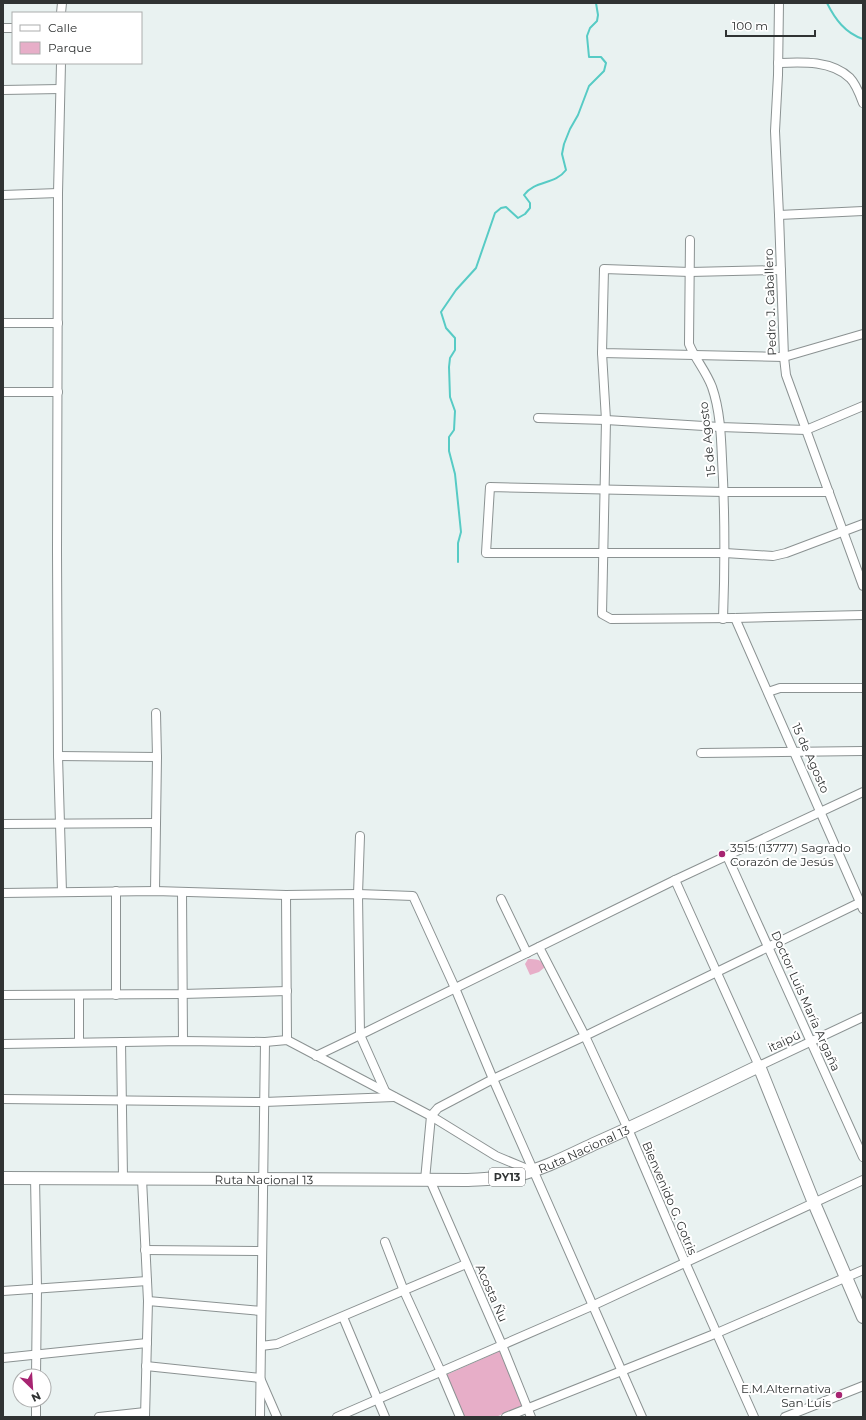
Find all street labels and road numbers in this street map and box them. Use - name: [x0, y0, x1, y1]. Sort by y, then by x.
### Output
- street label: Pedro J. Caballero: [761, 248, 779, 356]
- street label: 15 de Agosto: [696, 401, 718, 477]
- street label: 15 de Agosto: [789, 721, 833, 795]
- street label: Doctor Luis María Argaña: [768, 928, 844, 1074]
- street label: itaipú: [765, 1027, 803, 1055]
- street label: Ruta Nacional 13: [536, 1122, 632, 1176]
- street label: Bienvenido G. Gotris: [639, 1139, 701, 1257]
- road number: PY13: [489, 1168, 525, 1186]
- street label: Ruta Nacional 13: [215, 1171, 314, 1187]
- street label: Acosta Ñu: [473, 1262, 511, 1324]

